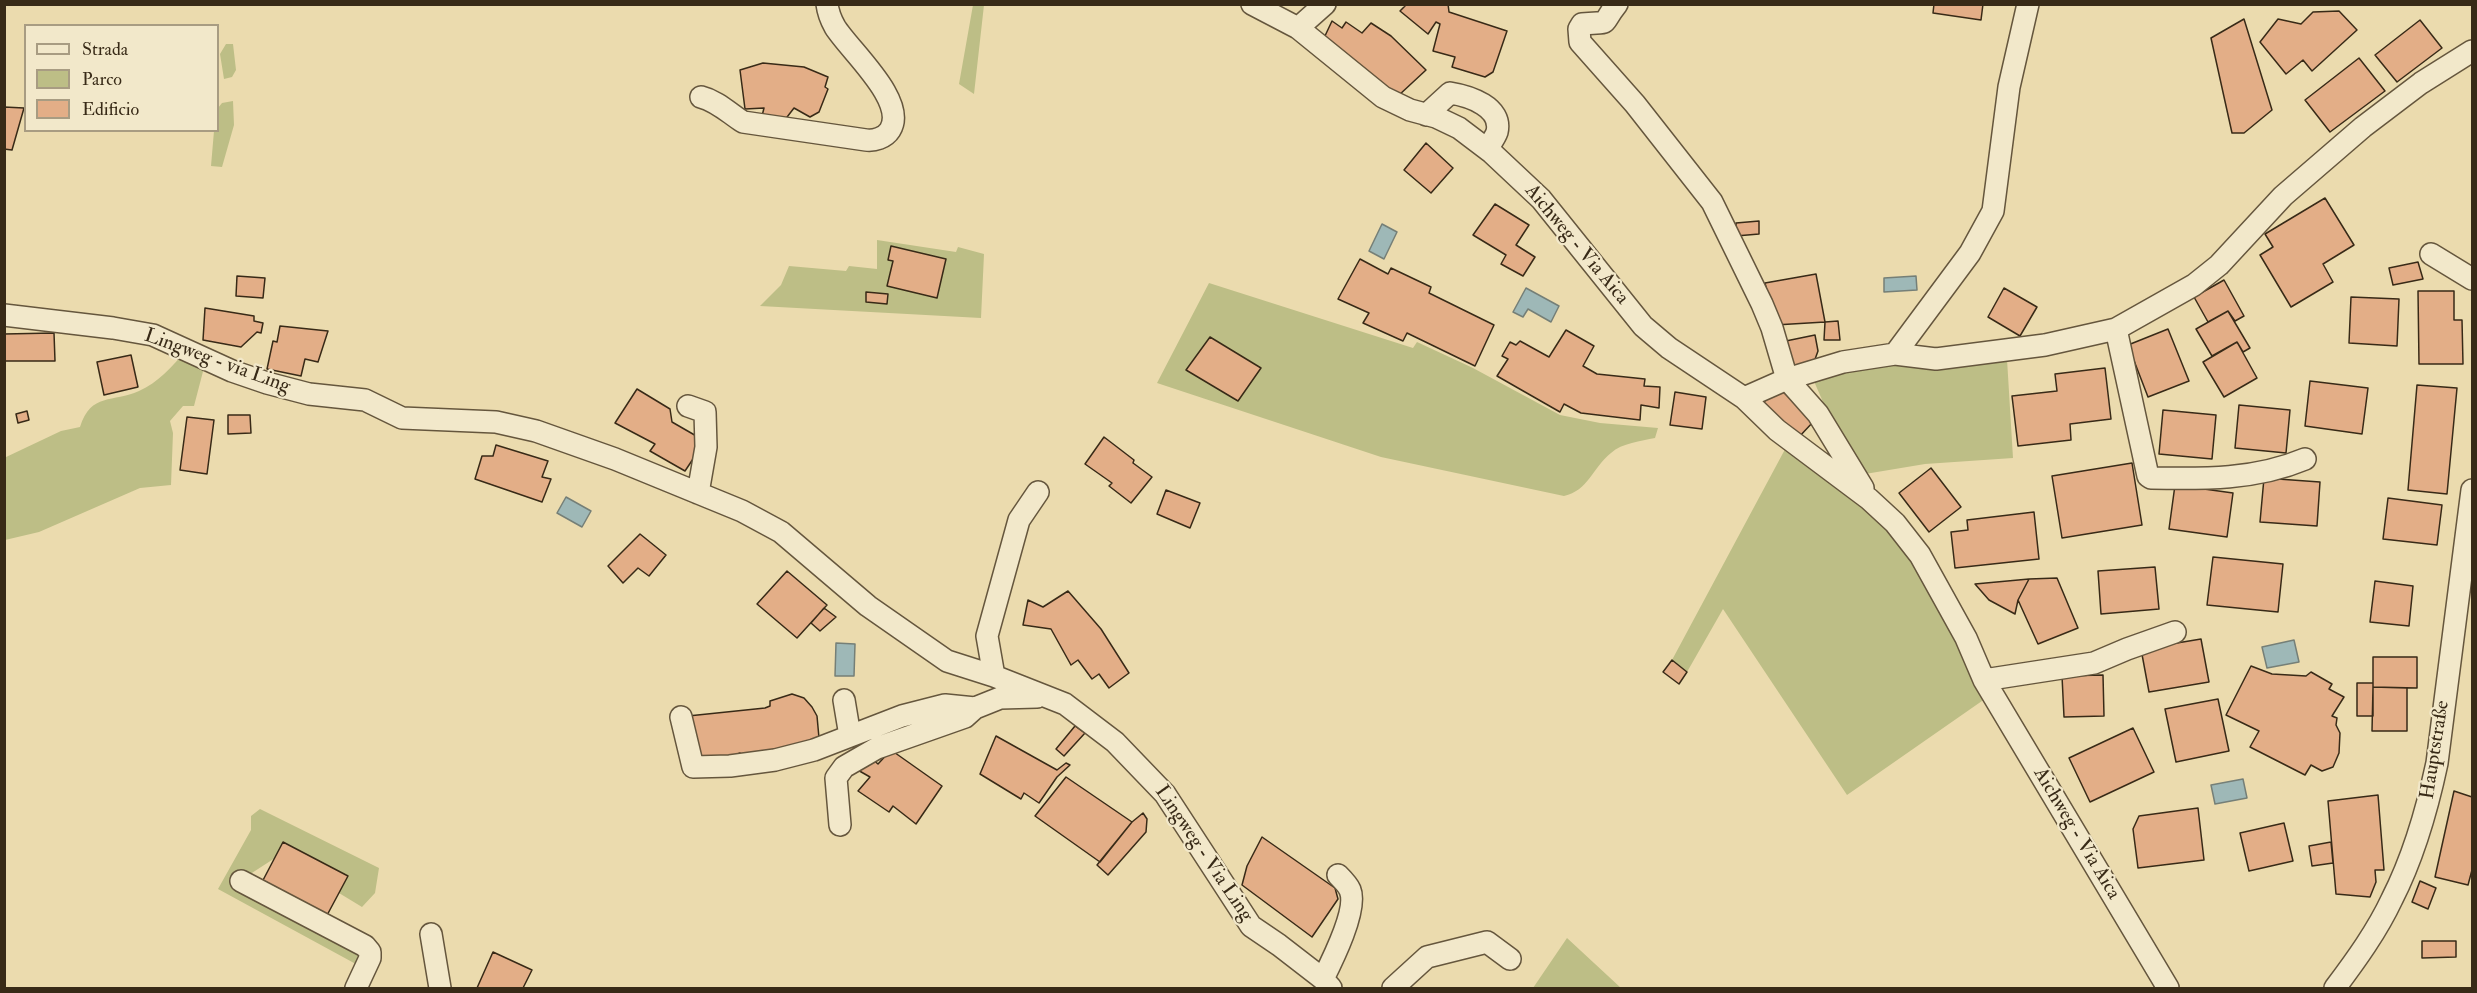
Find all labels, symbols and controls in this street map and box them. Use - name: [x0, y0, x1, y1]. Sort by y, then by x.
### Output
- legend: [24, 24, 219, 132]
- text: Strada: [82, 38, 128, 61]
- text: Parco: [82, 68, 122, 91]
- text: Edificio: [82, 98, 139, 121]
- street label: Aichweg - Via Aica: [1519, 180, 1633, 310]
- street label: Lingweg - via Ling: [141, 324, 293, 400]
- street label: Hauptstraße: [2416, 699, 2456, 801]
- street label: Aichweg - Via Aica: [2027, 764, 2125, 904]
- street label: Lingweg - Via Ling: [1149, 781, 1257, 927]

